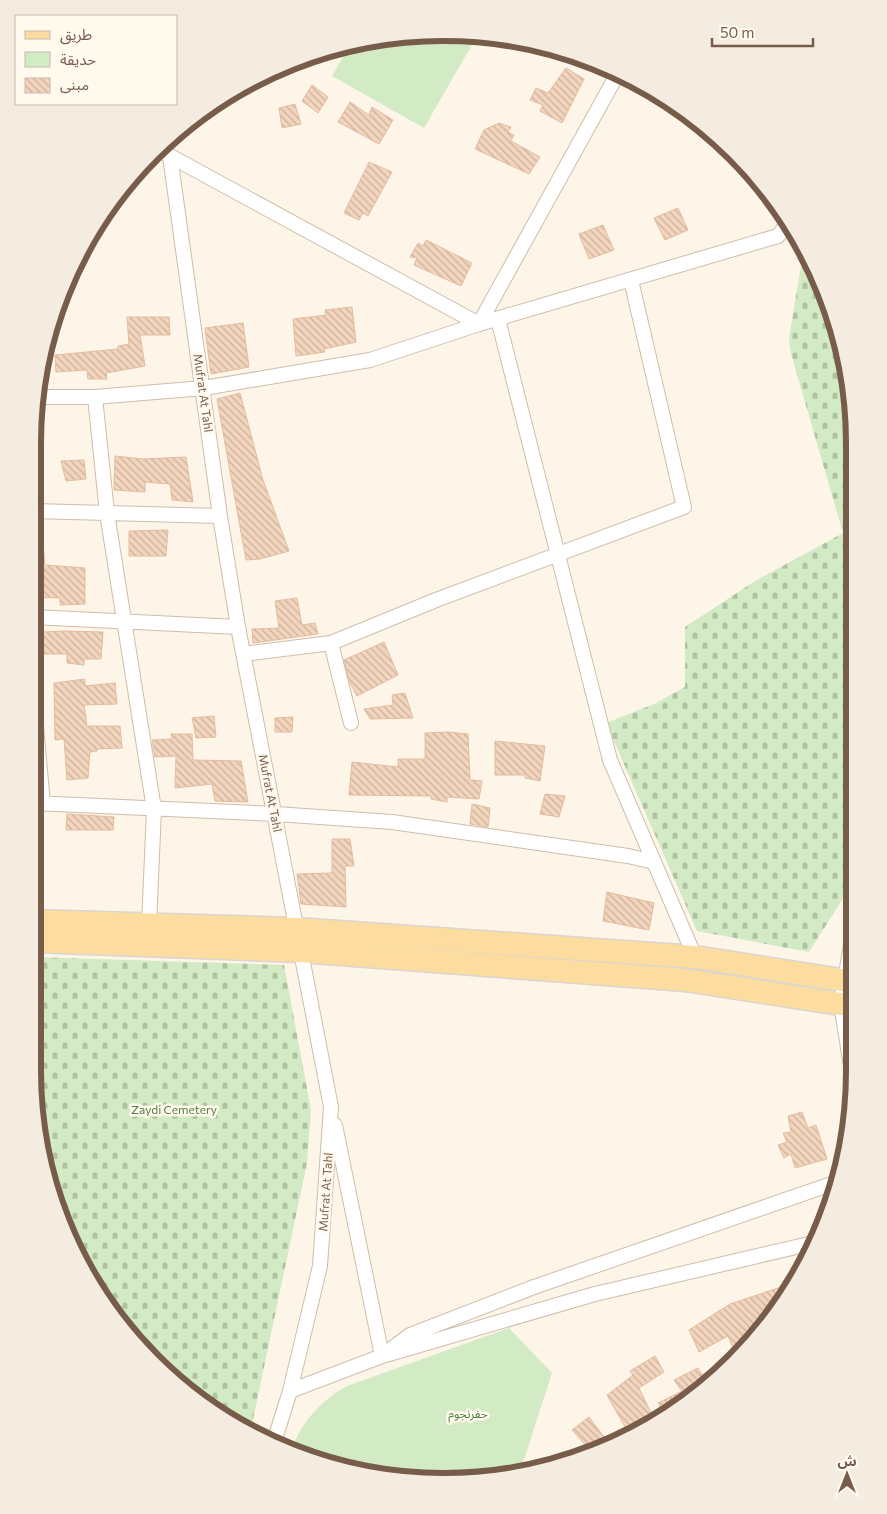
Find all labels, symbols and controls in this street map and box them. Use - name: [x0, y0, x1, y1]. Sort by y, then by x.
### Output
- legend: [15, 15, 178, 105]
- scale bar: [712, 15, 813, 47]
- text: 50 m: [720, 23, 754, 41]
- text: طريق: [60, 25, 92, 45]
- text: حديقة: [60, 50, 96, 68]
- text: مبنى: [60, 75, 89, 94]
- street label: Mufrat At Tahl: [192, 353, 216, 433]
- street label: Mufrat At Tahl: [257, 753, 285, 833]
- park label: Zaydi Cemetery: [131, 1102, 217, 1116]
- street label: Mufrat At Tahl: [315, 1152, 335, 1232]
- park label: حفرنجوم: [448, 1406, 488, 1423]
- north arrow: [822, 1449, 872, 1499]
- text: ش: [837, 1452, 857, 1469]

